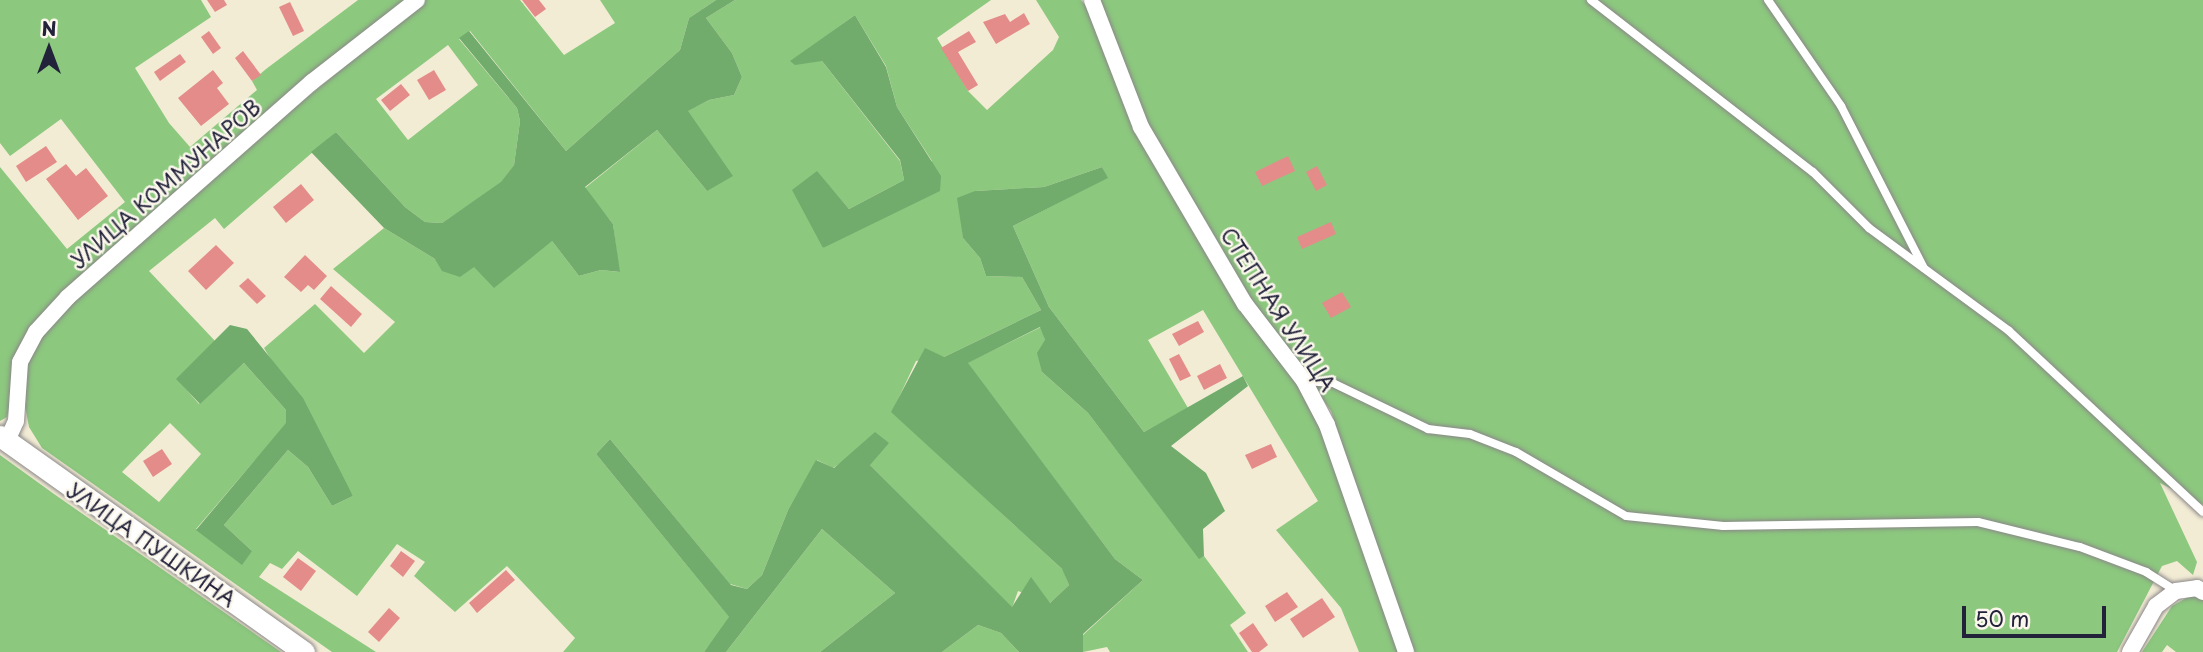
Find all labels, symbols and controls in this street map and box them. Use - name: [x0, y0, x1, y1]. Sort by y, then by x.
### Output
- north arrow: [14, 14, 84, 84]
- text: N: [41, 14, 57, 42]
- street label: УЛИЦА КОММУНАРОВ: [64, 93, 266, 273]
- street label: СТЕПНАЯ УЛИЦА: [1217, 222, 1341, 396]
- street label: УЛИЦА ПУШКИНА: [62, 476, 242, 612]
- scale bar: [1965, 592, 2108, 636]
- text: 50 m: [1975, 602, 2029, 634]

